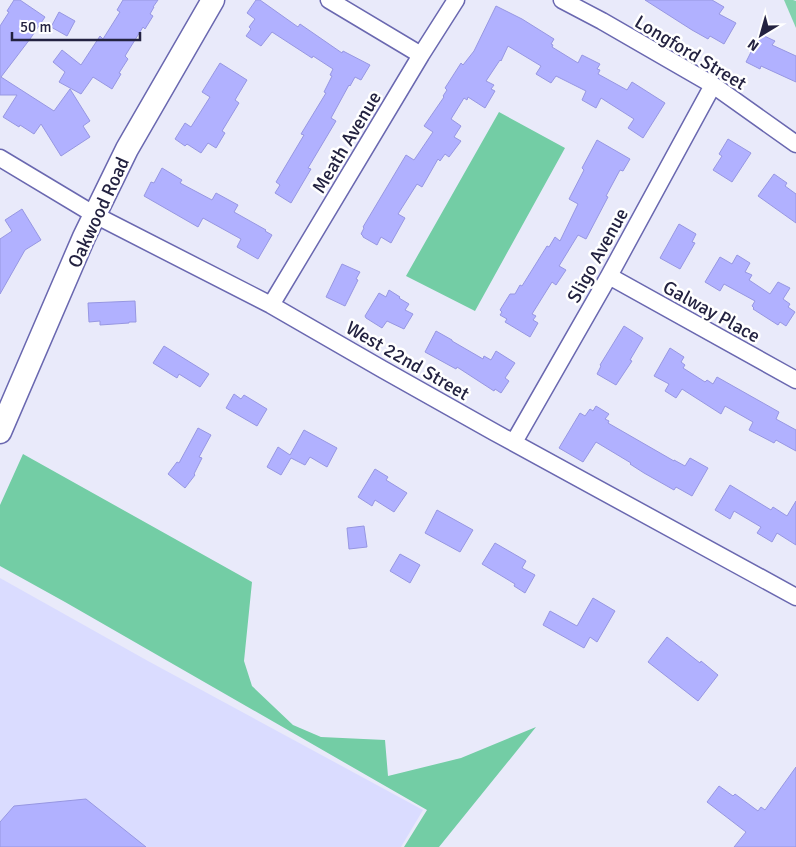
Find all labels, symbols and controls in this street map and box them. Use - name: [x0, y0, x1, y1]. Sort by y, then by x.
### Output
- scale bar: [12, 10, 140, 42]
- street label: Longford Street: [630, 10, 751, 96]
- north arrow: [736, 10, 786, 60]
- text: 50 m: [20, 18, 51, 36]
- text: N: [744, 35, 762, 55]
- street label: Meath Avenue: [307, 87, 387, 198]
- street label: Oakwood Road: [63, 153, 135, 272]
- street label: Sligo Avenue: [562, 204, 634, 307]
- street label: Galway Place: [659, 275, 764, 348]
- street label: West 22nd Street: [341, 316, 474, 406]

